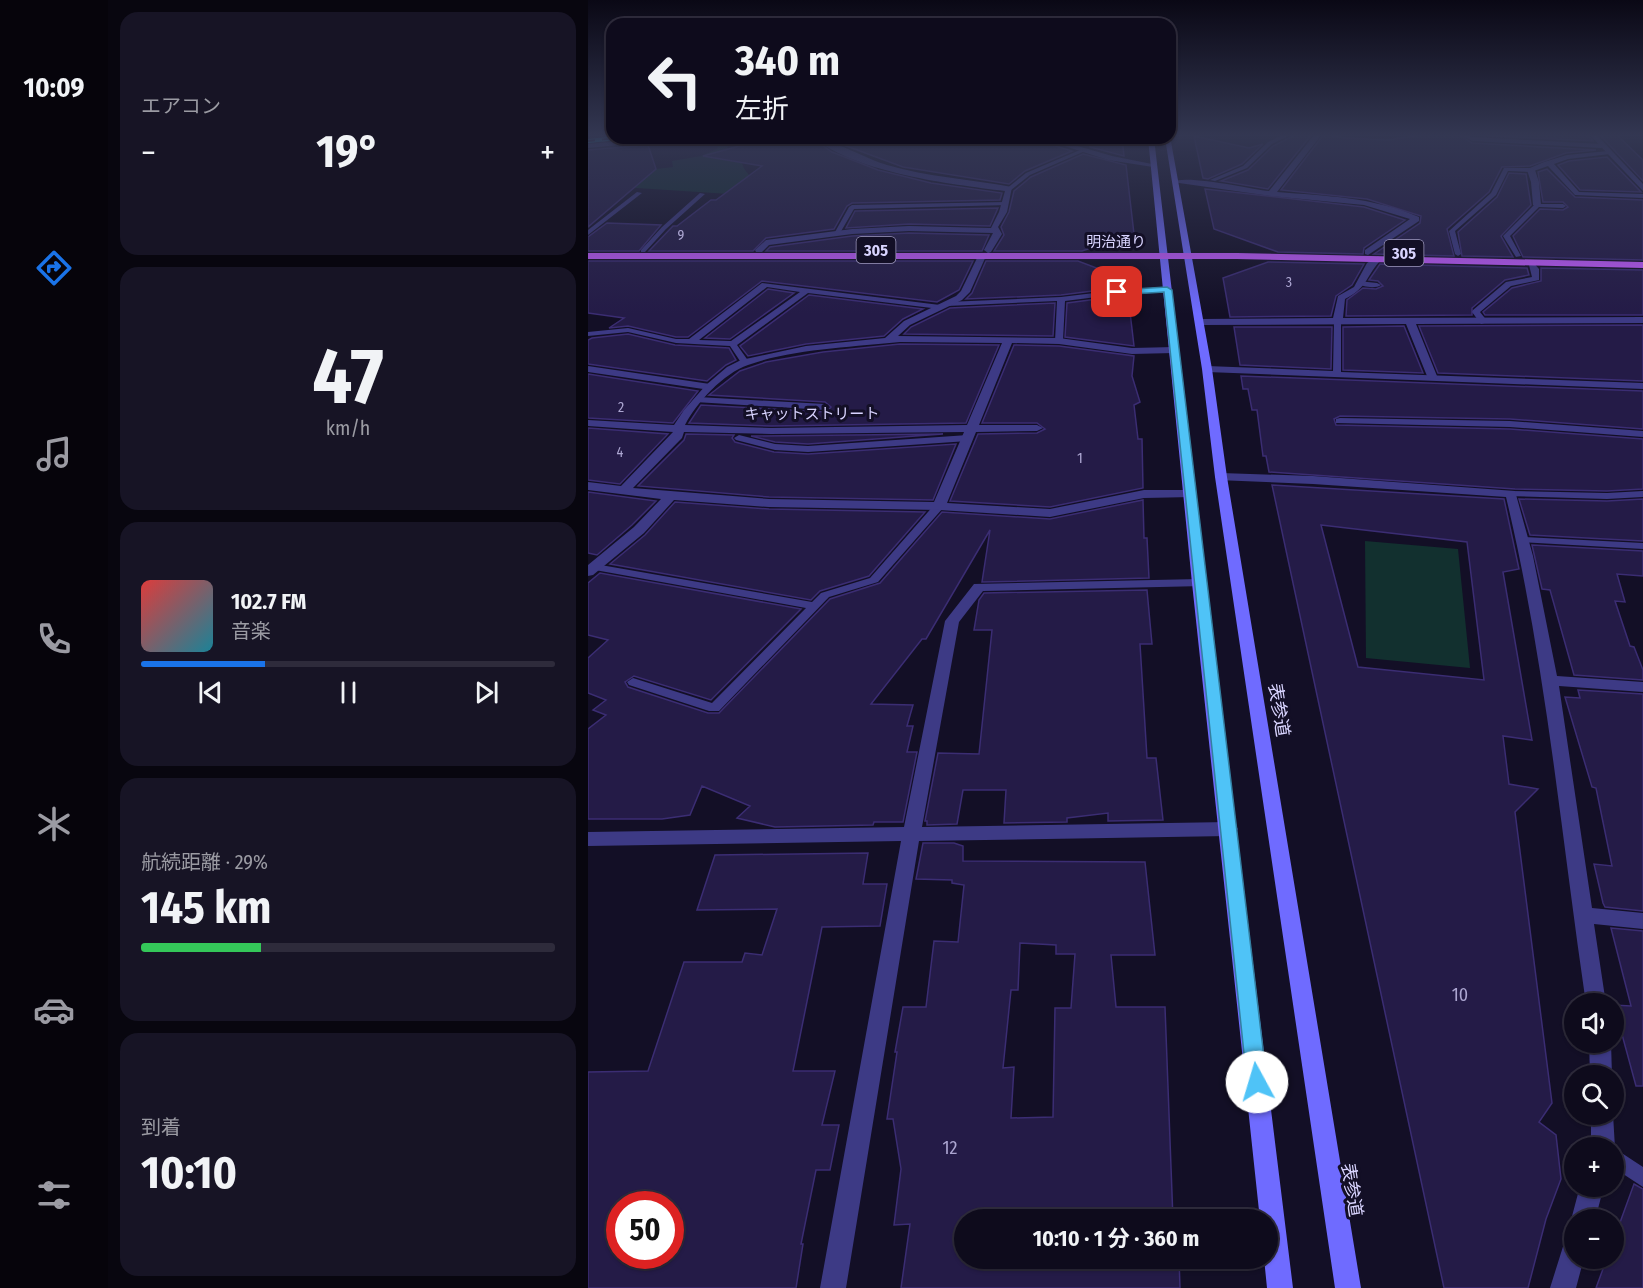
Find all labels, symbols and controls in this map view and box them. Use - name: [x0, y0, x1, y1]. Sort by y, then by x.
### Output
- text: 340 m: [735, 36, 840, 86]
- icon: left: [636, 42, 714, 120]
- text: 10:09: [24, 72, 84, 104]
- text: 左折: [735, 93, 789, 125]
- text: エアコン: [141, 94, 221, 118]
- text: 19°: [316, 125, 380, 179]
- text: −: [141, 133, 156, 173]
- text: +: [540, 133, 555, 173]
- house number: 9: [678, 227, 685, 244]
- street label: 明治通り: [1086, 233, 1146, 251]
- road number: 305: [856, 237, 896, 263]
- road number: 305: [1384, 240, 1424, 266]
- icon: directions: [33, 247, 75, 289]
- pin: [1091, 266, 1142, 317]
- house number: 3: [1286, 274, 1292, 291]
- icon: arrive: [1100, 275, 1133, 308]
- text: 47: [312, 330, 384, 424]
- house number: 2: [618, 399, 624, 416]
- street label: キャットストリート: [744, 405, 880, 423]
- text: km/h: [326, 416, 370, 440]
- icon: music: [33, 433, 75, 475]
- house number: 4: [617, 444, 624, 461]
- house number: 1: [1077, 449, 1083, 467]
- text: 102.7 FM: [231, 588, 306, 615]
- icon: phone: [33, 618, 75, 660]
- text: 音楽: [231, 619, 271, 643]
- icon: previous: [194, 676, 227, 709]
- icon: pause: [332, 676, 365, 709]
- icon: next: [470, 676, 503, 709]
- street label: 表参道: [1264, 682, 1294, 738]
- icon: climate: [33, 803, 75, 845]
- text: 航続距離 · 29%: [141, 850, 268, 874]
- text: 145 km: [141, 881, 271, 935]
- house number: 10: [1452, 984, 1468, 1006]
- icon: car: [33, 989, 75, 1031]
- map controls: [1564, 993, 1624, 1269]
- button: sound: [1564, 993, 1624, 1053]
- position arrow: [1225, 1050, 1289, 1114]
- button: search: [1564, 1065, 1624, 1125]
- text: 到着: [141, 1115, 181, 1139]
- house number: 12: [943, 1137, 958, 1159]
- button: +: [1564, 1137, 1624, 1197]
- text: 10:10: [141, 1146, 237, 1200]
- street label: 表参道: [1337, 1162, 1367, 1218]
- icon: filters: [33, 1174, 75, 1216]
- speed limit sign: 50: [606, 1191, 684, 1269]
- button: −: [1564, 1209, 1624, 1269]
- text: 10:10 · 1 分 · 360 m: [1033, 1225, 1199, 1252]

